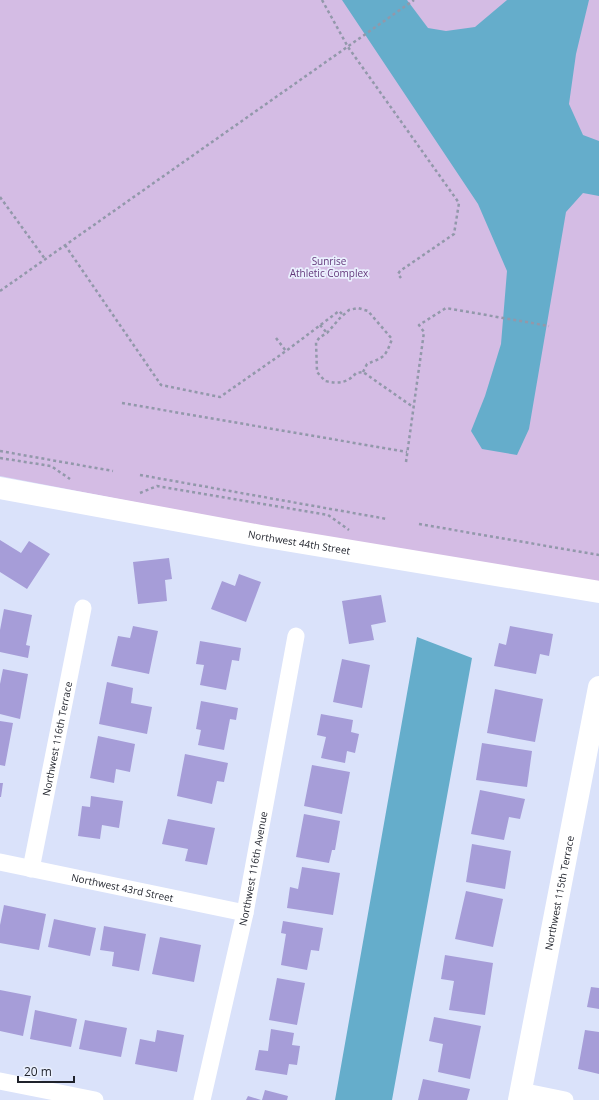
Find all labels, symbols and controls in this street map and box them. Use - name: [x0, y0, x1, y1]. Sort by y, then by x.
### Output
- park label: Sunrise Athletic Complex: [290, 254, 369, 280]
- street label: Northwest 44th Street: [247, 527, 352, 558]
- street label: Northwest 116th Terrace: [39, 680, 75, 797]
- street label: Northwest 116th Avenue: [235, 810, 271, 927]
- street label: Northwest 115th Terrace: [541, 834, 577, 951]
- street label: Northwest 43rd Street: [70, 870, 175, 905]
- scale bar: [18, 1058, 74, 1084]
- text: 20 m: [24, 1063, 52, 1080]

